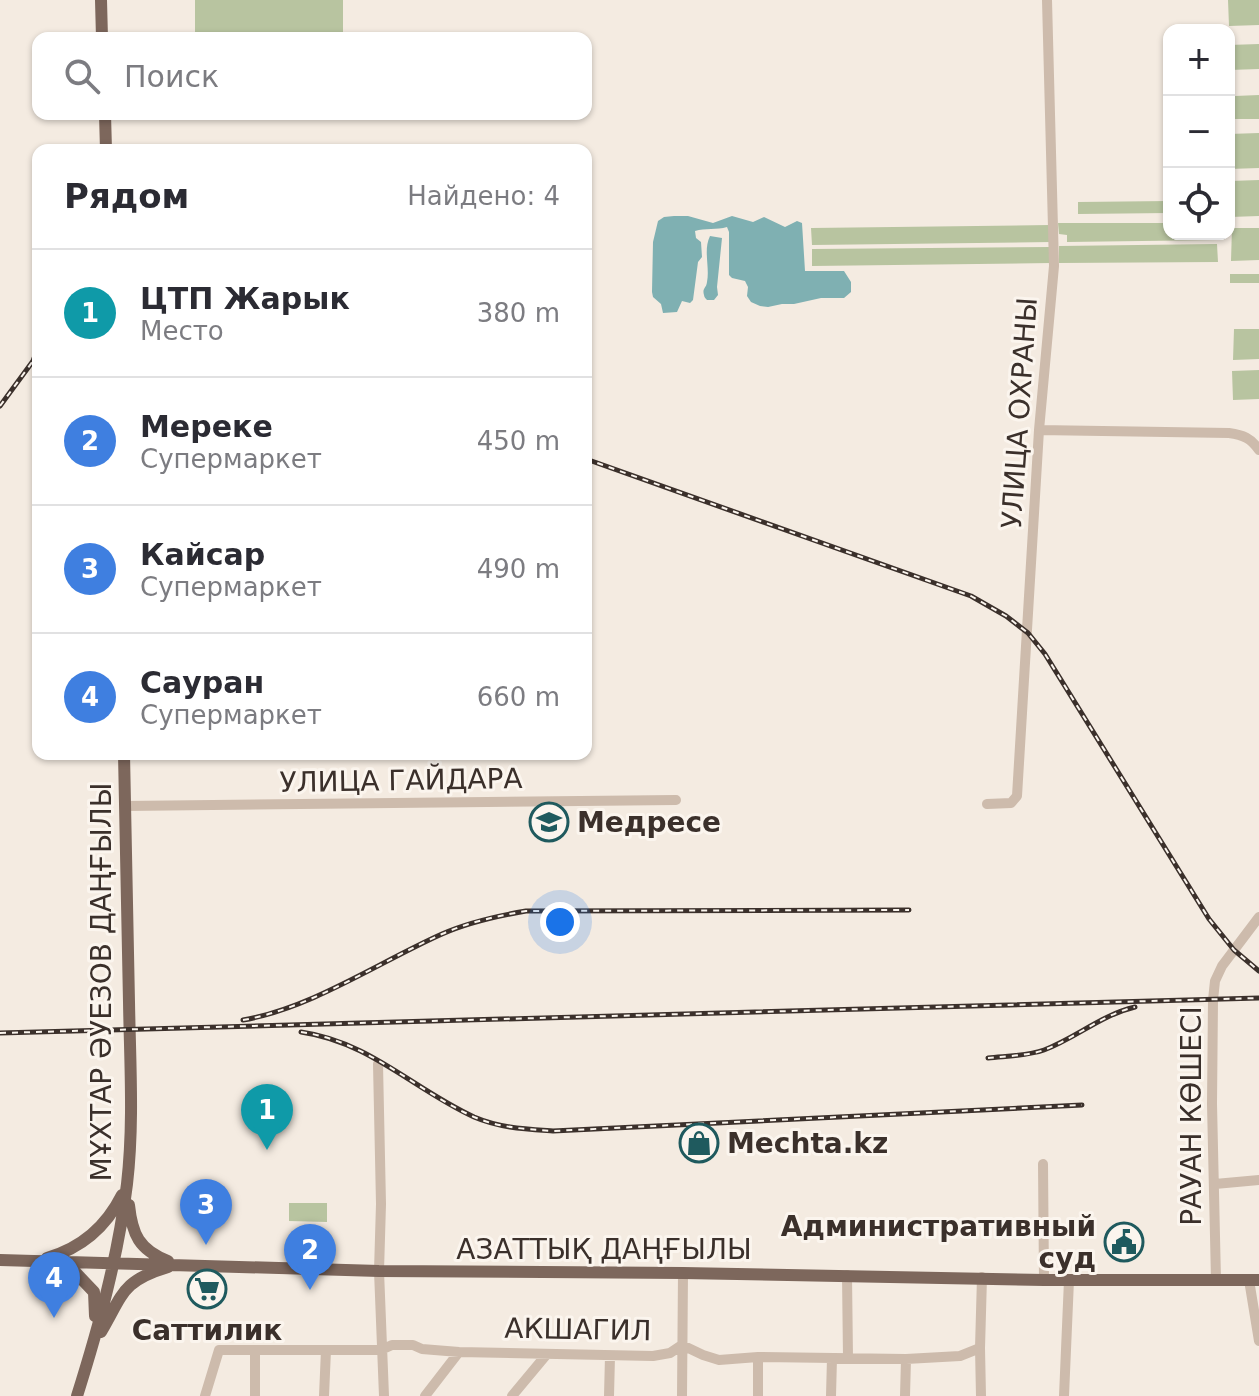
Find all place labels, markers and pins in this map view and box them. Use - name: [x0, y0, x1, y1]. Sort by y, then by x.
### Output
- school or university icon: Медресе: [528, 801, 570, 843]
- place label: Медресе: [577, 806, 721, 839]
- pin: 1: [241, 1084, 293, 1150]
- shop icon: Mechta.kz: [678, 1122, 720, 1164]
- place label: Mechta.kz: [727, 1127, 888, 1160]
- pin: 3: [180, 1179, 232, 1245]
- place label: Административный суд: [781, 1210, 1096, 1275]
- public building icon: Административный суд: [1103, 1221, 1145, 1263]
- pin: 2: [284, 1224, 336, 1290]
- pin: 4: [28, 1252, 80, 1318]
- supermarket icon: Саттилик: [186, 1268, 228, 1310]
- place label: Саттилик: [132, 1314, 282, 1347]

